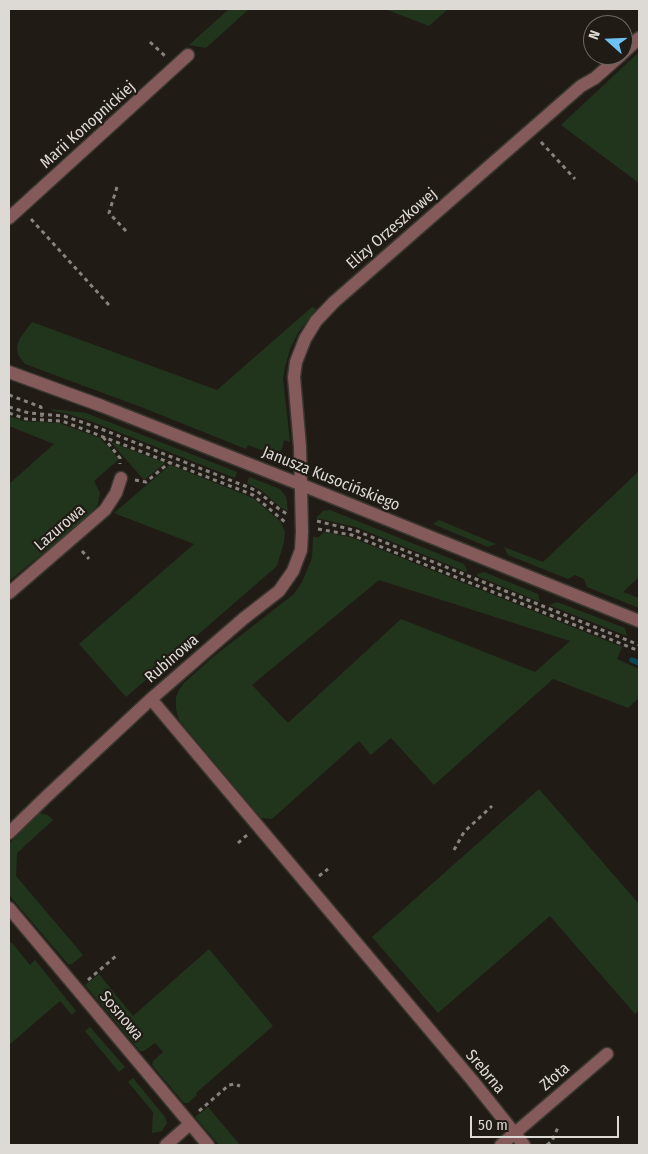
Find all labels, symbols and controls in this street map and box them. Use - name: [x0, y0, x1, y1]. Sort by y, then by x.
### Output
- north arrow: [583, 15, 633, 65]
- text: N: [585, 28, 604, 42]
- street label: Marii Konopnickiej: [36, 77, 140, 173]
- street label: Elizy Orzeszkowej: [343, 184, 441, 274]
- street label: Janusza Kusocińskiego: [259, 443, 403, 515]
- street label: Lazurowa: [31, 501, 89, 555]
- street label: Rubinowa: [141, 631, 203, 687]
- street label: Sosnowa: [95, 988, 147, 1044]
- street label: Srebrna: [461, 1046, 509, 1098]
- street label: Złota: [536, 1059, 574, 1095]
- scale bar: [473, 1106, 622, 1138]
- text: 50 m: [478, 1116, 508, 1134]

